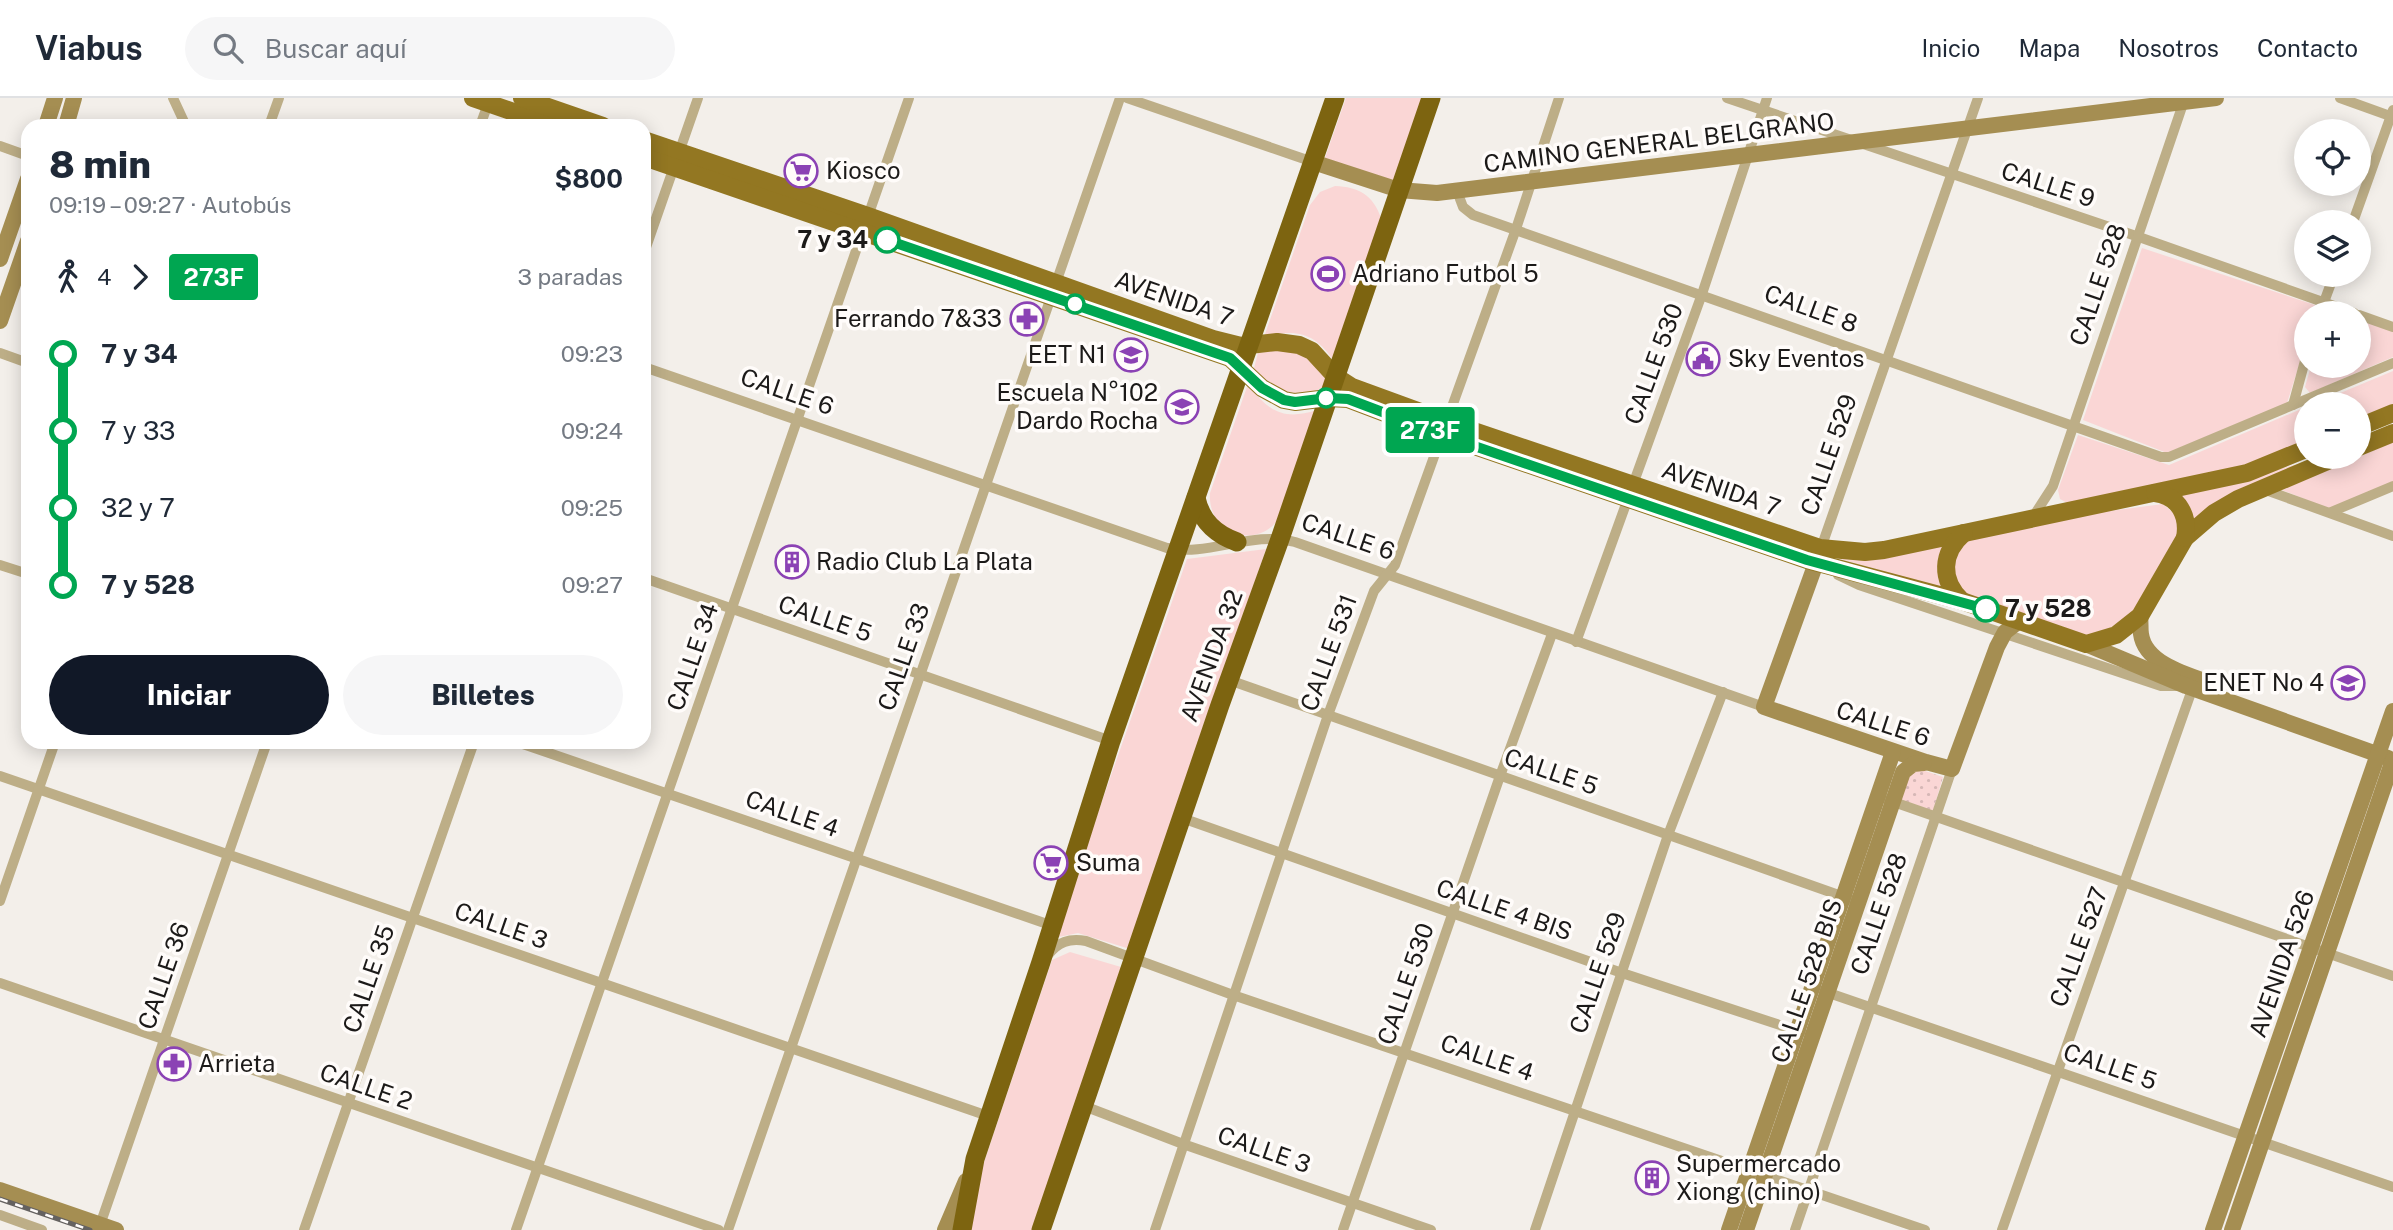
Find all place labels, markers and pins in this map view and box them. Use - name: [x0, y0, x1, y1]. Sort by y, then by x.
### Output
- supermarket icon: Kiosco: [782, 152, 820, 190]
- place label: Kiosco: [826, 156, 900, 184]
- place label: 7 y 34: [797, 225, 868, 253]
- marker: 7 y 34: [874, 227, 900, 253]
- sports icon: Adriano Futbol 5: [1309, 255, 1347, 293]
- place label: Adriano Futbol 5: [1352, 259, 1539, 287]
- unlabelled marker: [1065, 294, 1085, 314]
- pharmacy icon: Ferrando 7&33: [1008, 300, 1046, 338]
- place label: Ferrando 7&33: [834, 304, 1002, 332]
- school or university icon: EET N1: [1112, 336, 1150, 374]
- place label: EET N1: [1028, 340, 1106, 368]
- public building icon: Sky Eventos: [1684, 340, 1722, 378]
- place label: Sky Eventos: [1728, 344, 1864, 372]
- place label: Escuela N°102 Dardo Rocha: [996, 378, 1158, 434]
- school or university icon: Escuela N°102 Dardo Rocha: [1163, 388, 1201, 426]
- unlabelled marker: [1316, 388, 1336, 408]
- building icon: Radio Club La Plata: [773, 543, 811, 581]
- place label: Radio Club La Plata: [816, 547, 1033, 575]
- place label: 7 y 528: [2005, 594, 2092, 622]
- marker: 7 y 528: [1973, 596, 1999, 622]
- school or university icon: ENET No 4: [2329, 664, 2367, 702]
- place label: ENET No 4: [2203, 668, 2324, 696]
- supermarket icon: Suma: [1032, 844, 1070, 882]
- place label: Suma: [1076, 848, 1140, 876]
- pharmacy icon: Arrieta: [155, 1045, 193, 1083]
- place label: Arrieta: [198, 1049, 275, 1077]
- place label: Supermercado Xiong (chino): [1676, 1149, 1841, 1205]
- building icon: Supermercado Xiong (chino): [1633, 1159, 1671, 1197]

